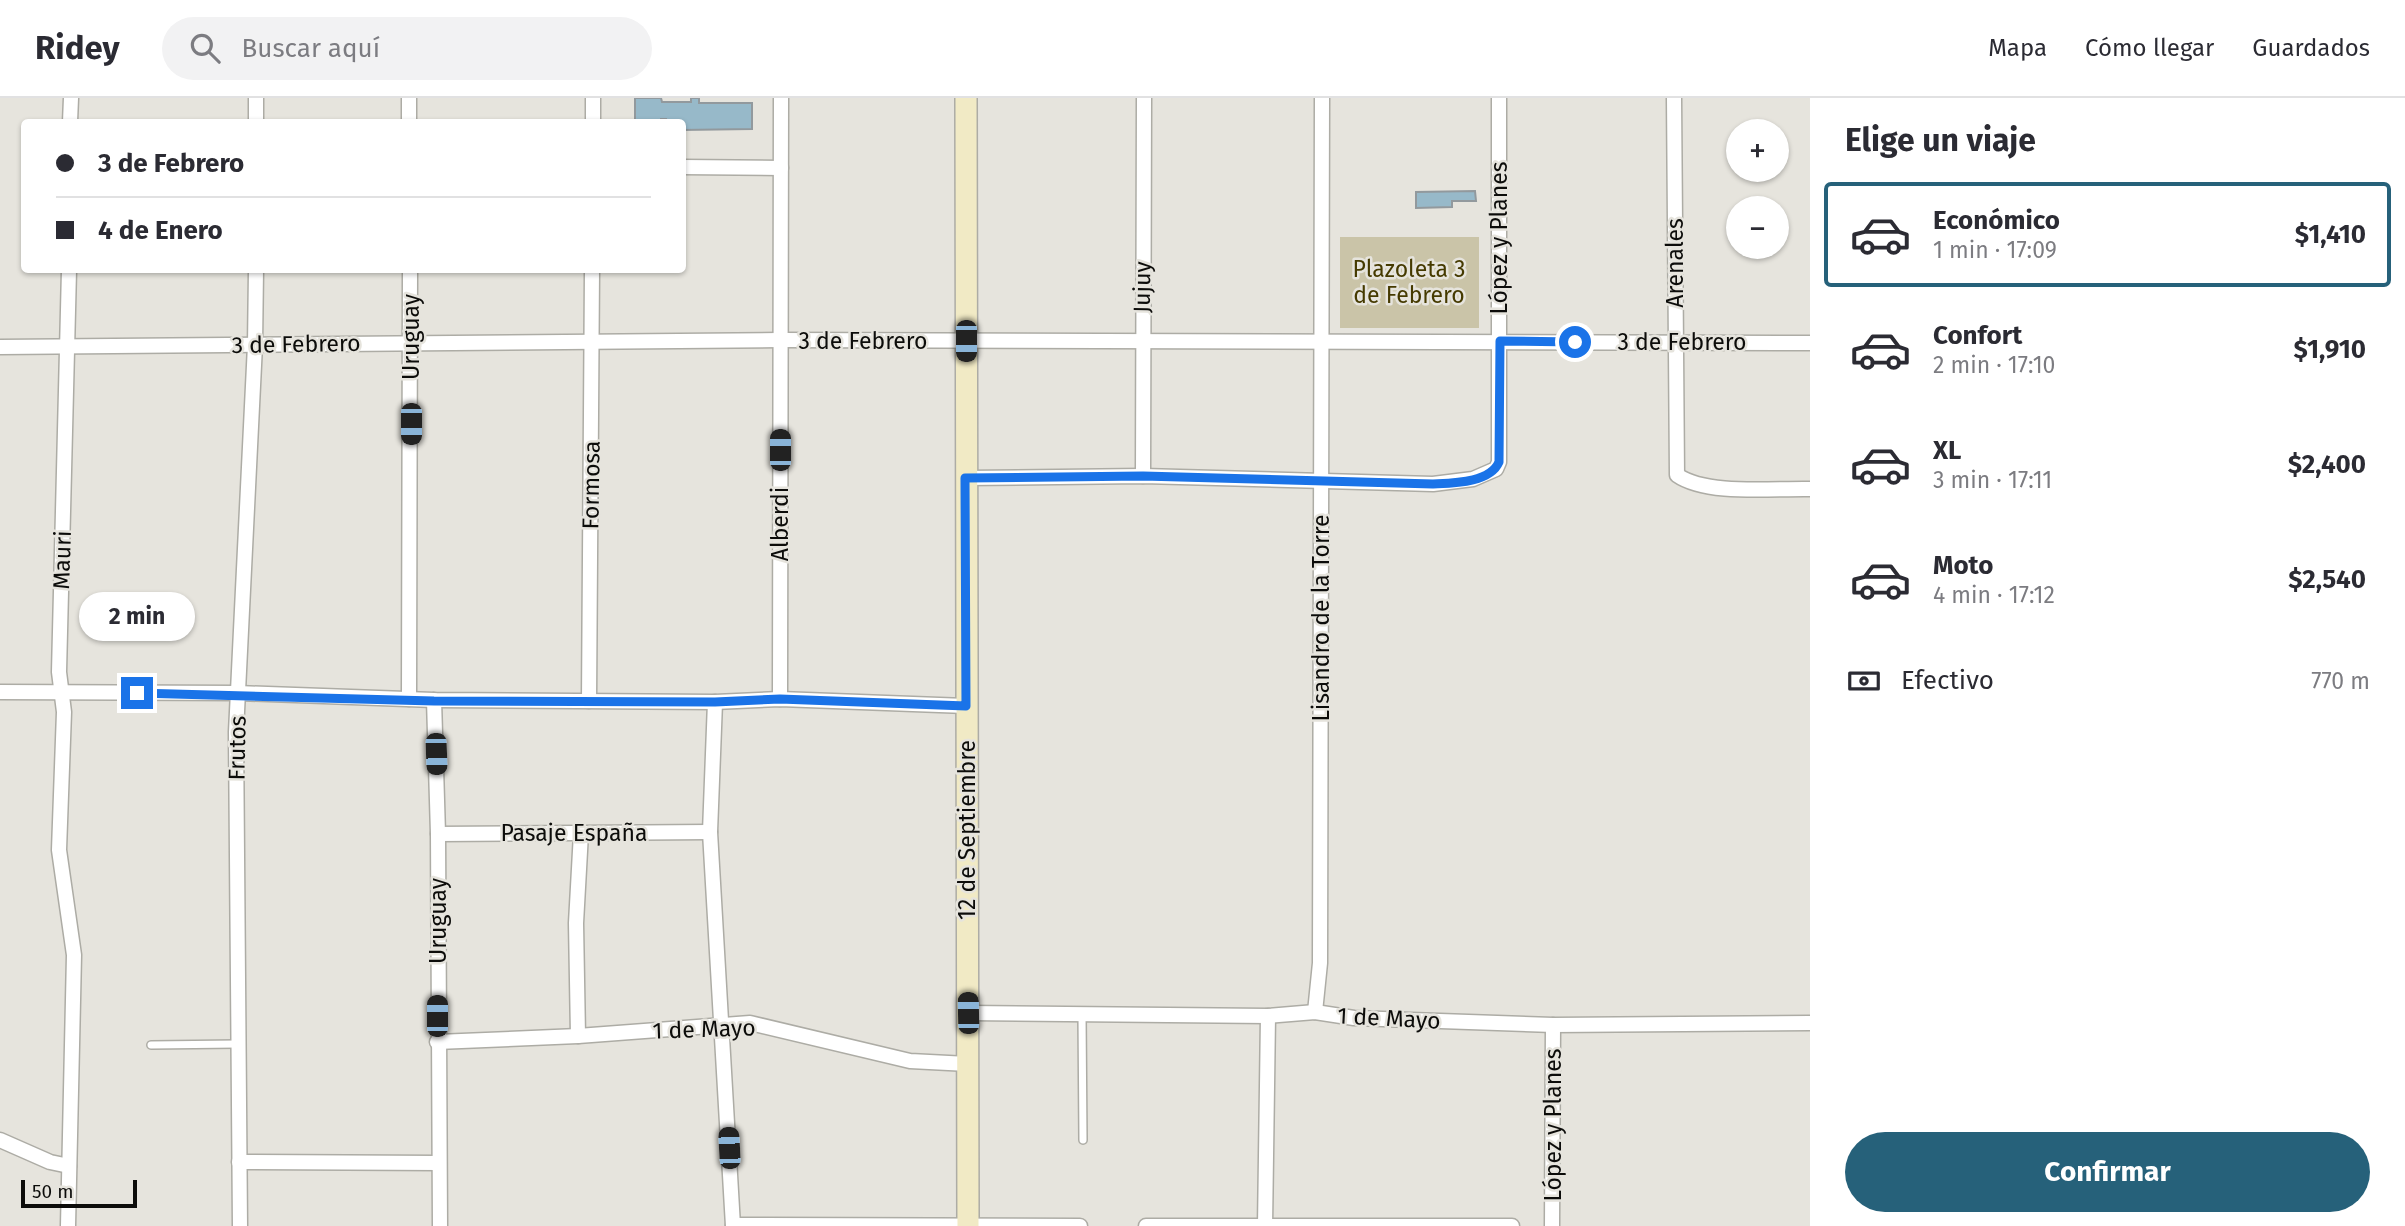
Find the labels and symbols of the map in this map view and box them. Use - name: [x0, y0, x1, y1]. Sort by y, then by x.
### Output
- street label: López y Planes: [1485, 162, 1513, 314]
- street label: Arenales: [1661, 218, 1689, 308]
- park label: Plazoleta 3 de Febrero: [1353, 255, 1465, 309]
- street label: Jujuy: [1128, 260, 1156, 313]
- street label: Uruguay: [397, 293, 425, 380]
- car: [956, 320, 977, 362]
- route start: [1559, 326, 1591, 358]
- street label: 3 de Febrero: [799, 327, 927, 355]
- street label: 3 de Febrero: [1618, 328, 1746, 356]
- street label: 3 de Febrero: [231, 329, 361, 359]
- car: [401, 403, 422, 445]
- car: [770, 429, 791, 471]
- street label: Formosa: [576, 440, 606, 530]
- street label: Alberdi: [766, 487, 794, 561]
- street label: Lisandro de la Torre: [1307, 514, 1335, 722]
- street label: Mauri: [47, 530, 77, 590]
- callout: 2 min: [79, 592, 195, 640]
- route end: [121, 677, 153, 709]
- street label: Frutos: [222, 715, 252, 781]
- car: [425, 733, 448, 775]
- street label: 12 de Septiembre: [953, 740, 981, 920]
- street label: Pasaje España: [500, 819, 648, 847]
- street label: Uruguay: [424, 877, 452, 964]
- car: [958, 992, 979, 1034]
- car: [427, 995, 448, 1037]
- street label: 1 de Mayo: [1337, 1001, 1441, 1035]
- street label: 1 de Mayo: [652, 1013, 756, 1045]
- street label: López y Planes: [1539, 1049, 1567, 1201]
- car: [718, 1126, 741, 1170]
- scale bar: [21, 1177, 136, 1209]

